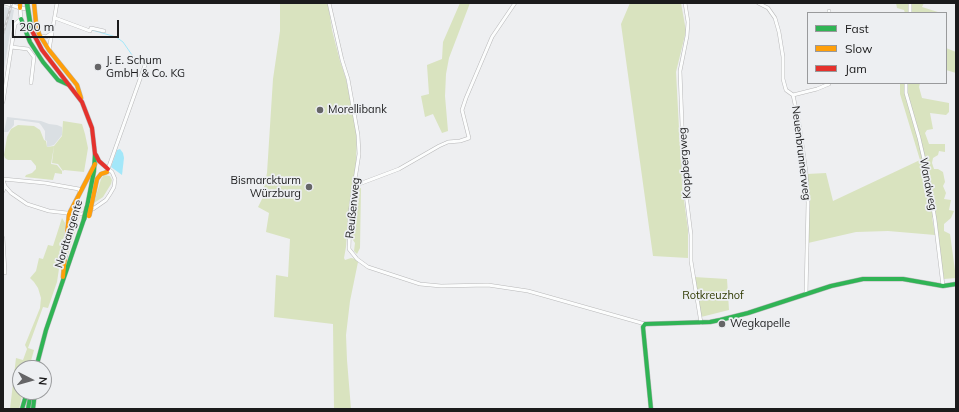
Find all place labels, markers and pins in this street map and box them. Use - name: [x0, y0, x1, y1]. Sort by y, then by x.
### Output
- place label: J. E. Schum GmbH & Co. KG: [106, 54, 185, 80]
- marker: J. E. Schum GmbH & Co. KG: [93, 62, 103, 72]
- place label: Morellibank: [328, 103, 387, 117]
- marker: Morellibank: [315, 105, 325, 115]
- place label: Bismarckturm Würzburg: [230, 174, 301, 200]
- marker: Bismarckturm Würzburg: [304, 182, 314, 192]
- place label: Wegkapelle: [730, 317, 790, 331]
- marker: Wegkapelle: [717, 319, 727, 329]

